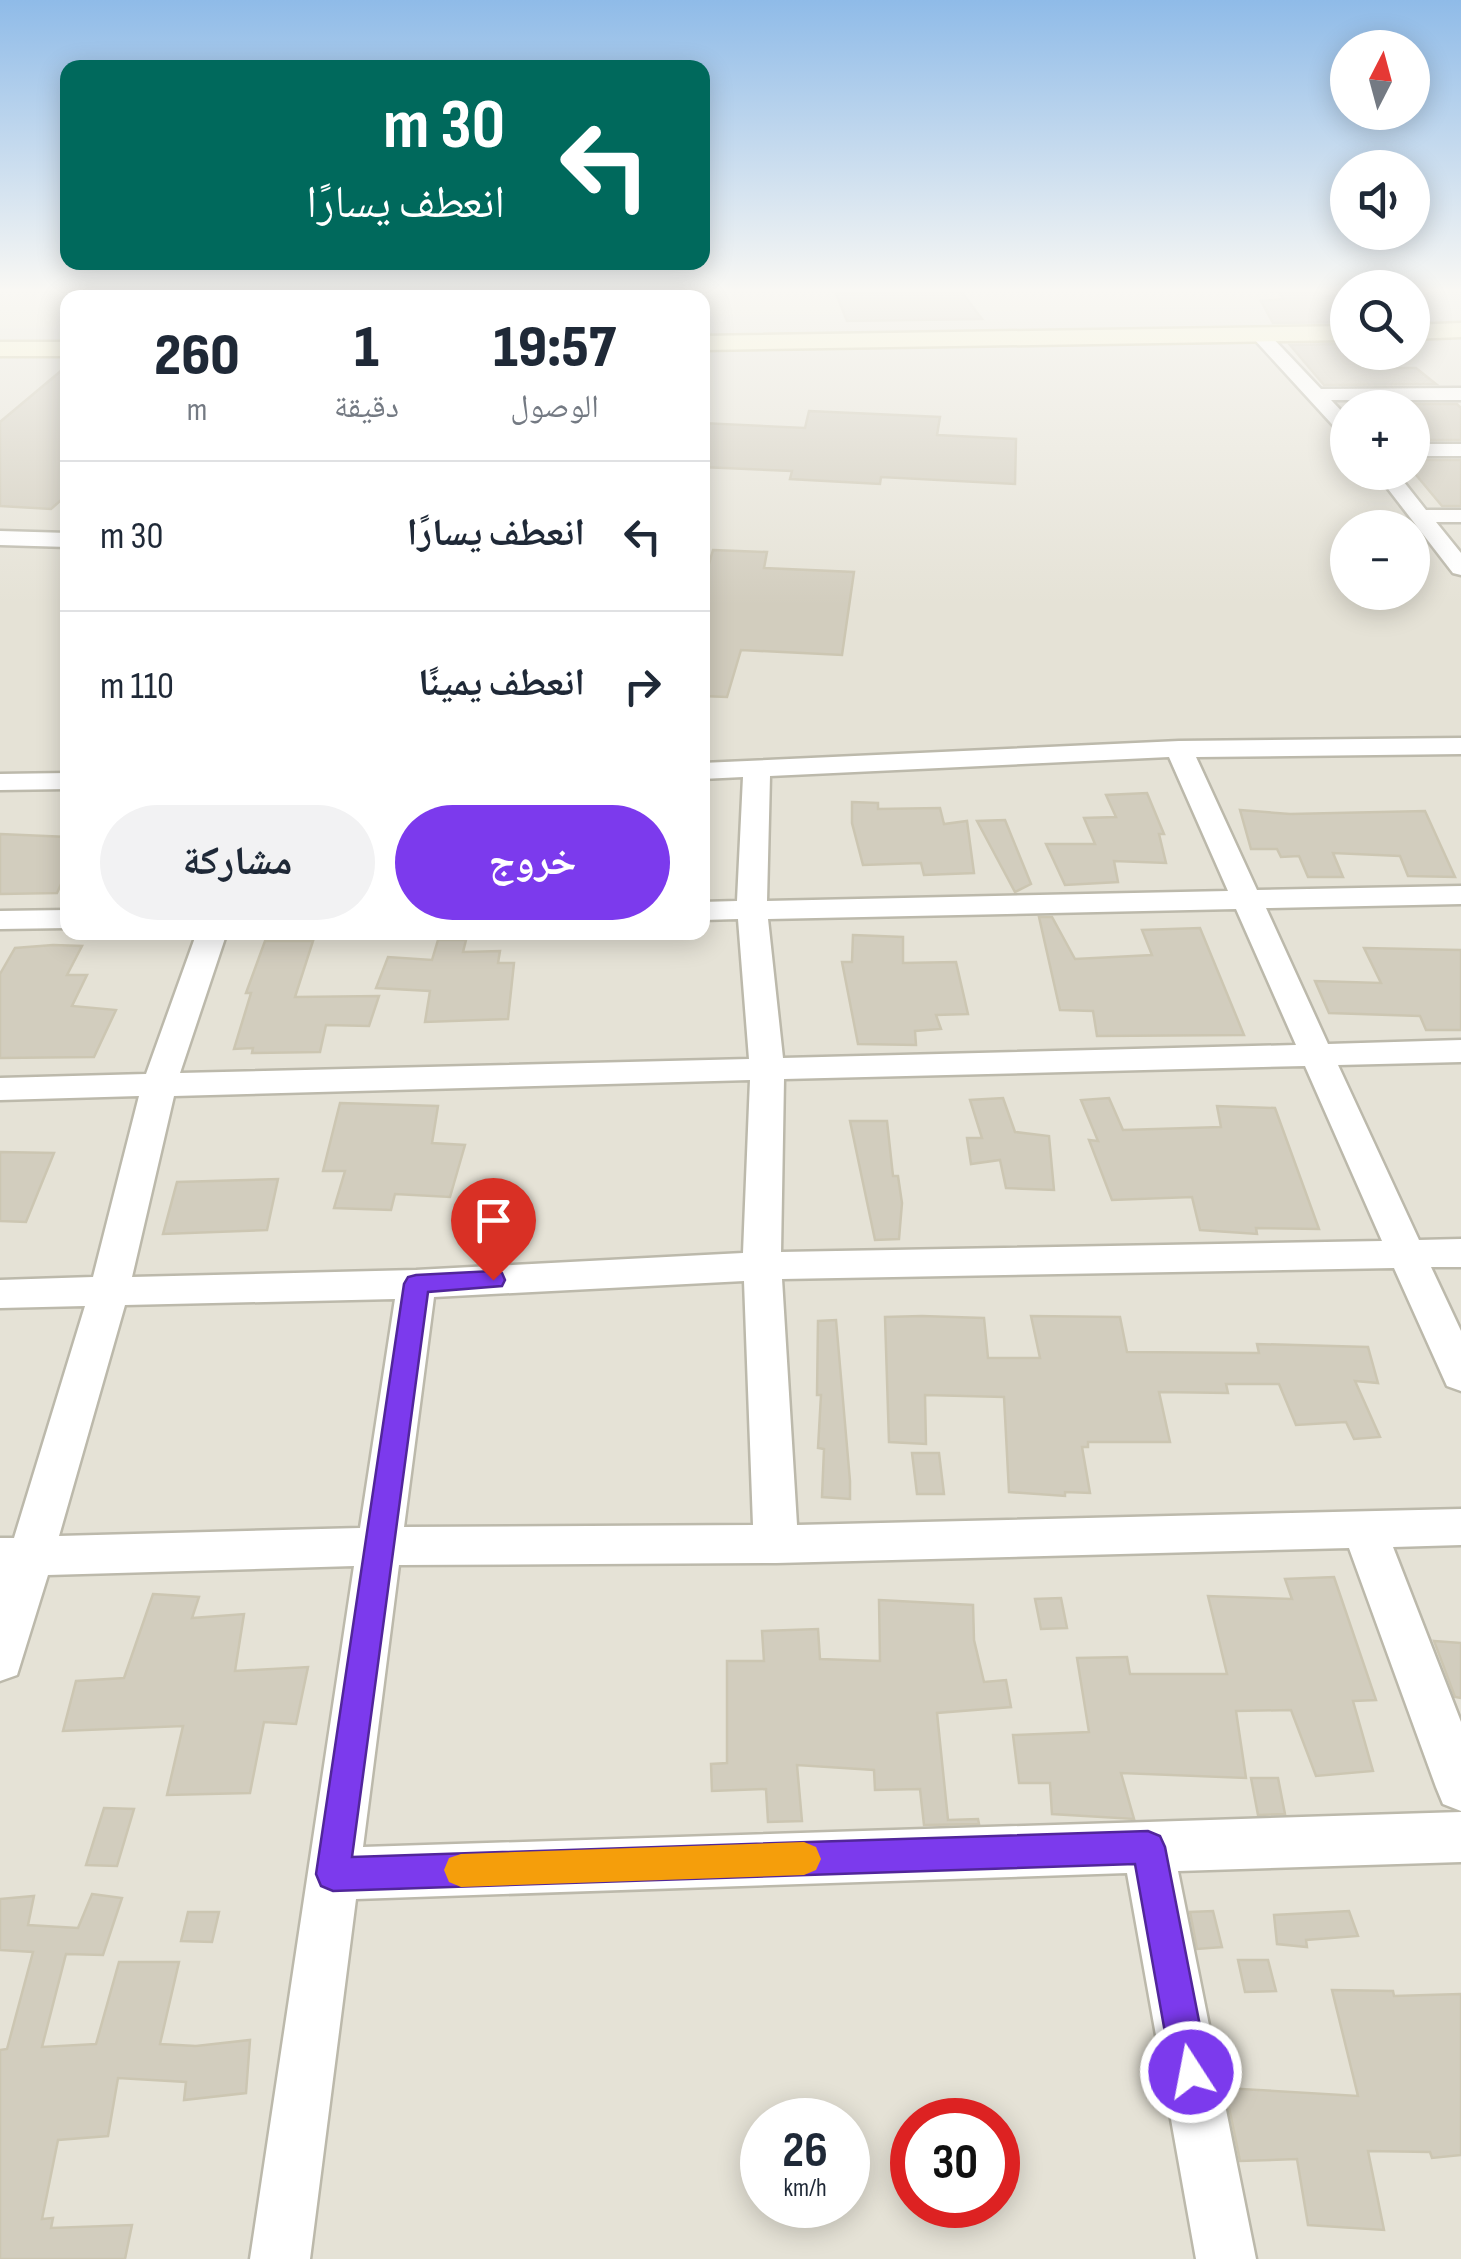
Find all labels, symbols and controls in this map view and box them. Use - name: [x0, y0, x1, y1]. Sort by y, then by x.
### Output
- north arrow: [1330, 30, 1430, 130]
- map controls: [1330, 30, 1430, 610]
- text: 30 m: [383, 84, 505, 168]
- icon: left: [540, 100, 670, 230]
- button: sound: [1330, 150, 1430, 250]
- text: انعطف يسارًا: [306, 176, 505, 231]
- button: search: [1330, 270, 1430, 370]
- text: 1: [354, 312, 379, 384]
- text: 19:57: [493, 312, 616, 384]
- text: 260: [154, 320, 240, 392]
- text: دقيقة: [334, 388, 399, 427]
- text: الوصول: [510, 388, 599, 427]
- button: +: [1330, 390, 1430, 490]
- text: m: [187, 391, 207, 430]
- icon: left: [615, 509, 670, 564]
- button: −: [1330, 510, 1430, 610]
- text: انعطف يسارًا: [407, 511, 585, 556]
- text: 30 m: [100, 514, 163, 559]
- icon: right: [615, 659, 670, 714]
- text: انعطف يمينًا: [418, 661, 585, 706]
- text: 110 m: [100, 664, 174, 709]
- button: مشاركة: [100, 805, 375, 920]
- button: خروج: [395, 805, 670, 920]
- pin: [451, 1178, 536, 1281]
- icon: arrive: [466, 1193, 521, 1248]
- position arrow: [1139, 2020, 1243, 2124]
- speed limit sign: 30: [890, 2098, 1020, 2228]
- text: 26: [782, 2121, 828, 2181]
- text: km/h: [783, 2173, 827, 2204]

